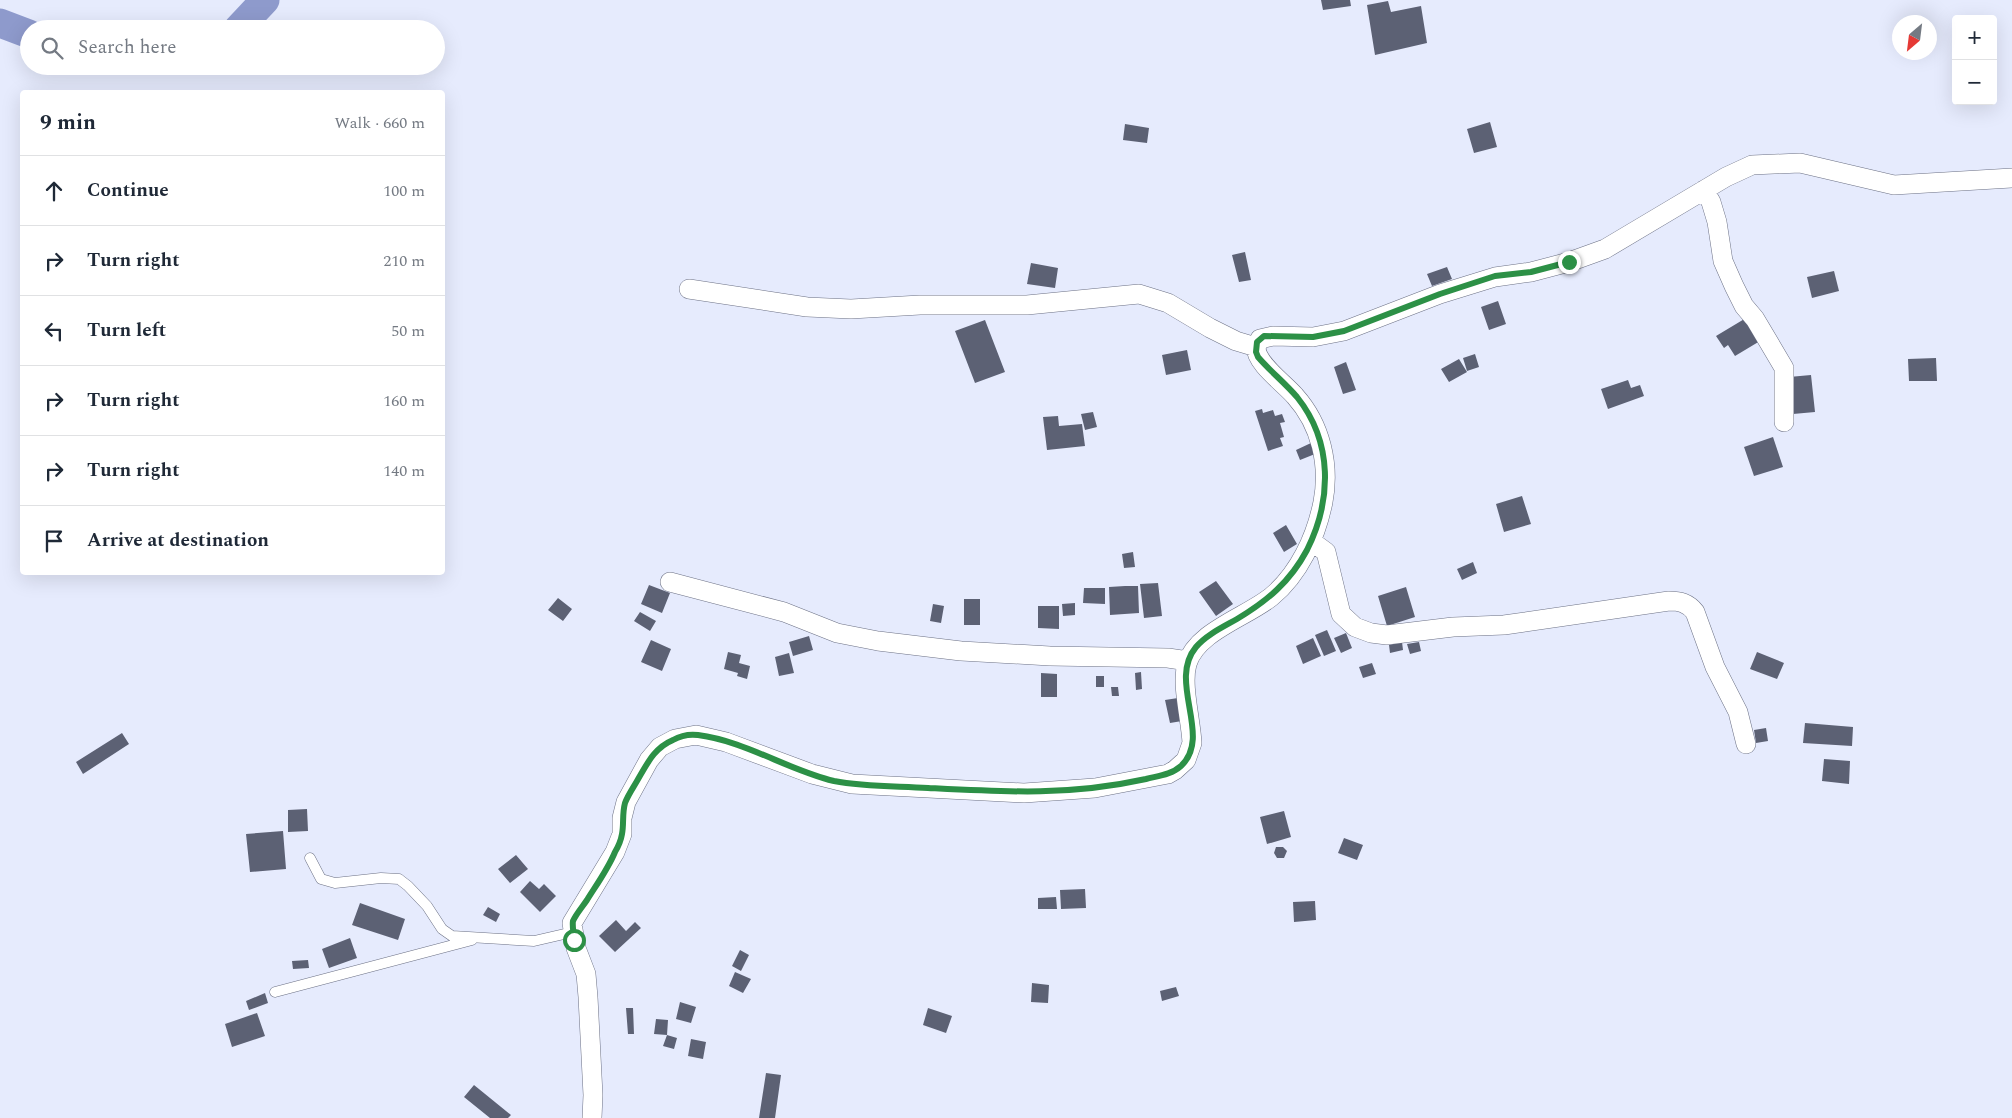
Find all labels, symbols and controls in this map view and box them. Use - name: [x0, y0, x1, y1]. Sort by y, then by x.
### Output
- north arrow: [1892, 15, 1937, 60]
- map controls: [1952, 15, 1997, 105]
- button: +: [1952, 15, 1997, 60]
- search box: [20, 20, 445, 75]
- text: Search here: [78, 33, 177, 62]
- icon: search: [38, 34, 66, 62]
- button: −: [1952, 60, 1997, 105]
- text: 9 min: [40, 107, 96, 139]
- text: Walk · 660 m: [334, 111, 425, 135]
- text: Continue: [87, 176, 169, 205]
- icon: ahead: [40, 177, 68, 205]
- text: 100 m: [383, 179, 425, 203]
- text: Turn right: [87, 246, 180, 275]
- icon: right: [40, 247, 68, 275]
- text: 210 m: [383, 249, 425, 273]
- route end: [1558, 251, 1581, 274]
- text: Turn left: [87, 316, 166, 345]
- icon: left: [40, 317, 68, 345]
- text: 50 m: [391, 319, 425, 343]
- text: Turn right: [87, 386, 180, 415]
- icon: right: [40, 387, 68, 415]
- text: 160 m: [383, 389, 425, 413]
- text: Turn right: [87, 456, 180, 485]
- icon: right: [40, 457, 68, 485]
- text: 140 m: [383, 459, 425, 483]
- text: Arrive at destination: [87, 526, 269, 555]
- icon: arrive: [40, 527, 68, 555]
- route start: [563, 929, 586, 952]

